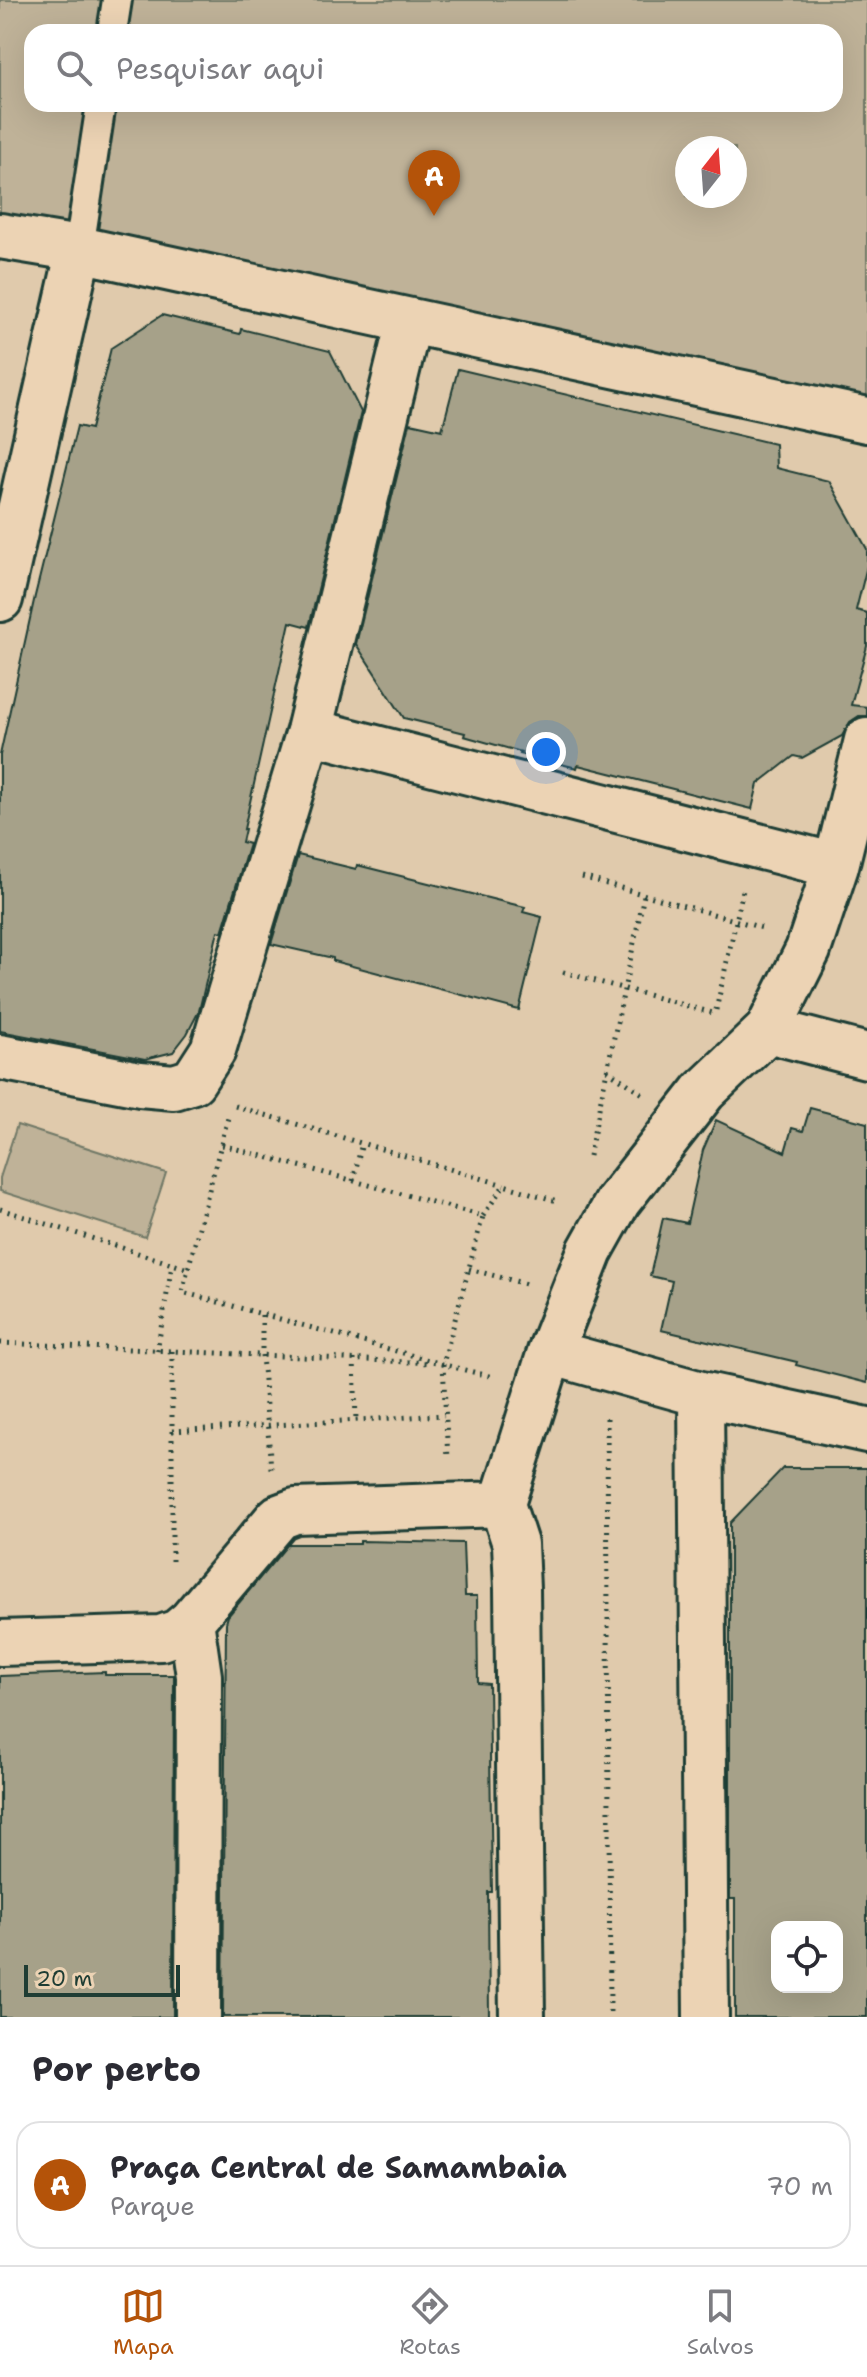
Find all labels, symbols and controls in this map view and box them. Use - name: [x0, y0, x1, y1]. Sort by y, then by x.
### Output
- search box: [24, 24, 843, 112]
- icon: search: [52, 46, 96, 90]
- text: Pesquisar aqui: [116, 48, 325, 89]
- north arrow: [675, 136, 747, 208]
- pin: A: [408, 150, 460, 216]
- your location: [526, 732, 566, 772]
- map controls: [771, 1921, 843, 1993]
- button: locate: [771, 1921, 843, 1993]
- scale bar: [24, 1961, 180, 1997]
- text: 20 m: [36, 1964, 93, 1993]
- text: Por perto: [32, 2046, 201, 2092]
- text: Praça Central de Samambaia: [110, 2147, 567, 2188]
- text: A: [50, 2168, 70, 2203]
- text: 70 m: [766, 2168, 833, 2203]
- text: Parque: [110, 2188, 195, 2223]
- tab: Mapa: [113, 2284, 174, 2361]
- tab: Rotas: [400, 2284, 461, 2361]
- tab: Salvos: [687, 2284, 754, 2361]

